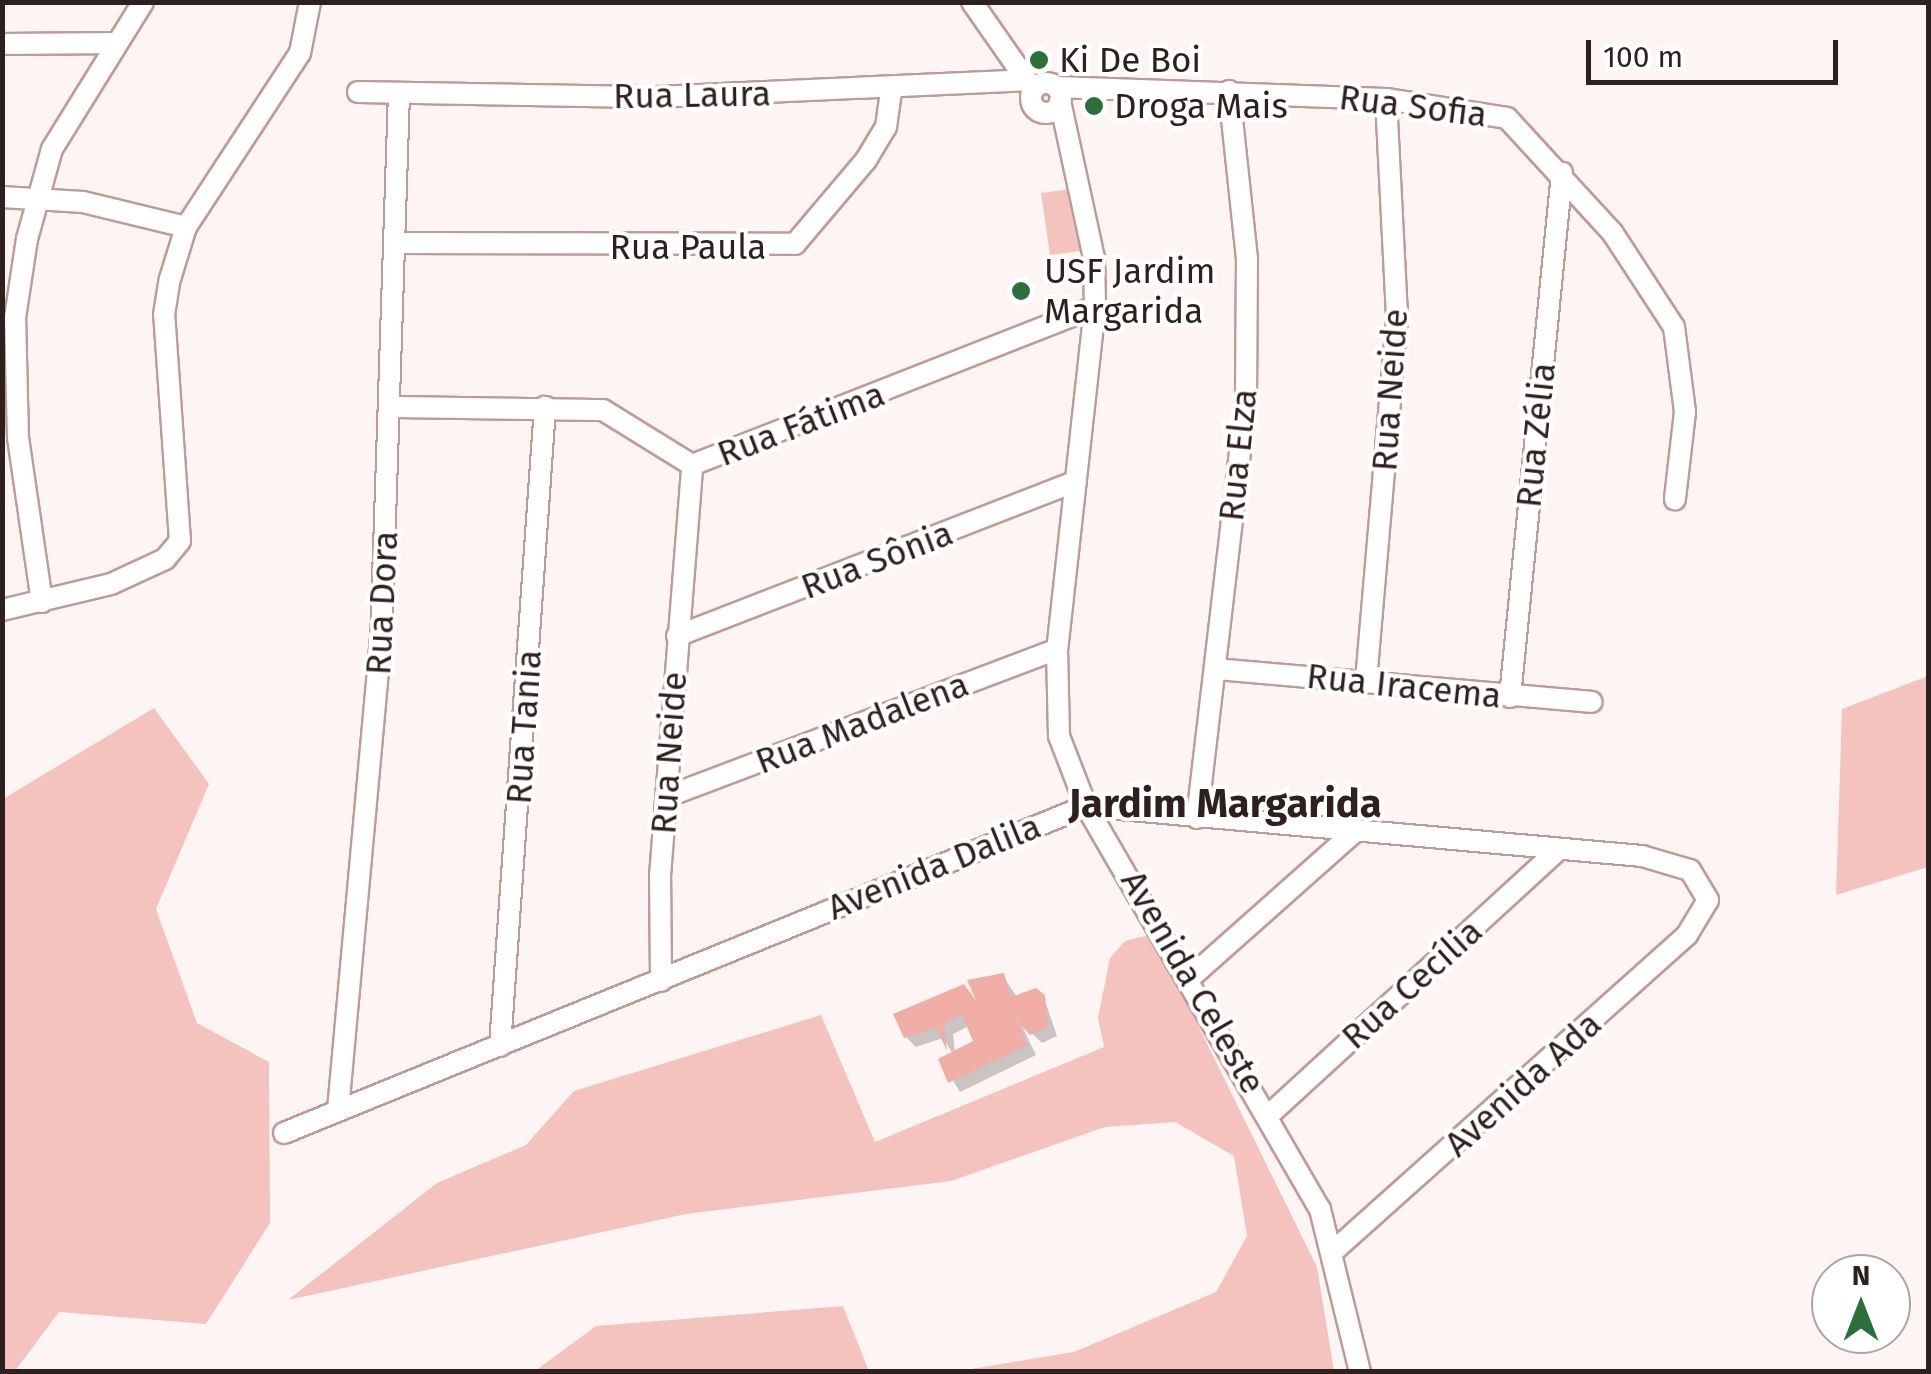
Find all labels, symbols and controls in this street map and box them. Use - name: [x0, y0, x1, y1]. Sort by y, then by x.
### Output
- scale bar: [1591, 20, 1844, 82]
- place label: Ki De Boi: [1059, 39, 1201, 81]
- text: 100 m: [1603, 39, 1683, 75]
- marker: Ki De Boi: [1028, 49, 1050, 71]
- street label: Rua Laura: [613, 73, 771, 117]
- street label: Rua Sofia: [1337, 76, 1489, 136]
- place label: Droga Mais: [1114, 85, 1288, 127]
- marker: Droga Mais: [1083, 95, 1105, 117]
- street label: Rua Paula: [610, 226, 766, 268]
- place label: USF Jardim Margarida: [1044, 250, 1215, 332]
- marker: USF Jardim Margarida: [1008, 278, 1034, 304]
- street label: Rua Neide: [1363, 307, 1417, 473]
- street label: Rua Zélia: [1508, 360, 1564, 510]
- street label: Rua Fátima: [712, 373, 890, 475]
- street label: Rua Elza: [1210, 387, 1266, 523]
- street label: Rua Sônia: [795, 512, 959, 608]
- street label: Rua Dora: [357, 530, 407, 676]
- street label: Rua Tania: [498, 648, 550, 806]
- street label: Rua Iracema: [1305, 655, 1503, 717]
- street label: Rua Madalena: [750, 663, 974, 783]
- street label: Rua Neide: [642, 670, 696, 836]
- district label: Jardim Margarida: [1068, 780, 1382, 828]
- street label: Avenida Dalila: [821, 805, 1047, 929]
- street label: Avenida Celeste: [1112, 863, 1274, 1101]
- street label: Rua Cecília: [1333, 910, 1491, 1058]
- street label: Avenida Ada: [1436, 1003, 1610, 1165]
- north arrow: [1811, 1254, 1911, 1354]
- text: N: [1852, 1259, 1870, 1292]

